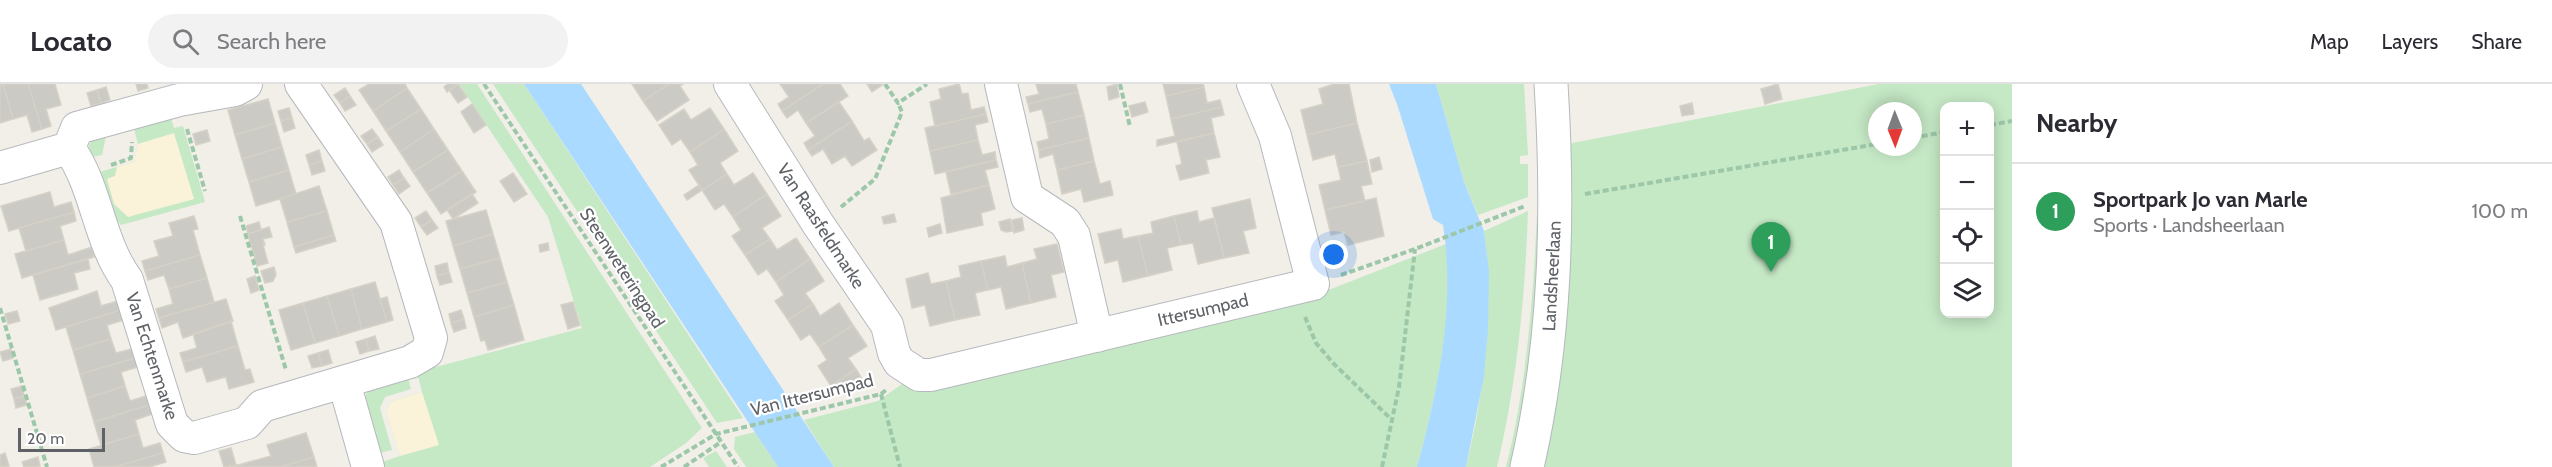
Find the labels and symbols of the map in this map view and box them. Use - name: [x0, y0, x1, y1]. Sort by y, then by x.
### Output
- north arrow: [1868, 102, 1922, 156]
- street label: Van Raasfeldmarke: [772, 159, 870, 293]
- street label: Steenweteringpad: [575, 204, 669, 332]
- street label: Landsheerlaan: [1538, 220, 1566, 332]
- pin: 1: [1752, 222, 1790, 272]
- your location: [1319, 240, 1348, 269]
- street label: Van Echtenmarke: [121, 289, 183, 423]
- street label: Ittersumpad: [1155, 289, 1251, 331]
- street label: Van Ittersumpad: [748, 369, 876, 421]
- scale bar: [18, 425, 105, 452]

